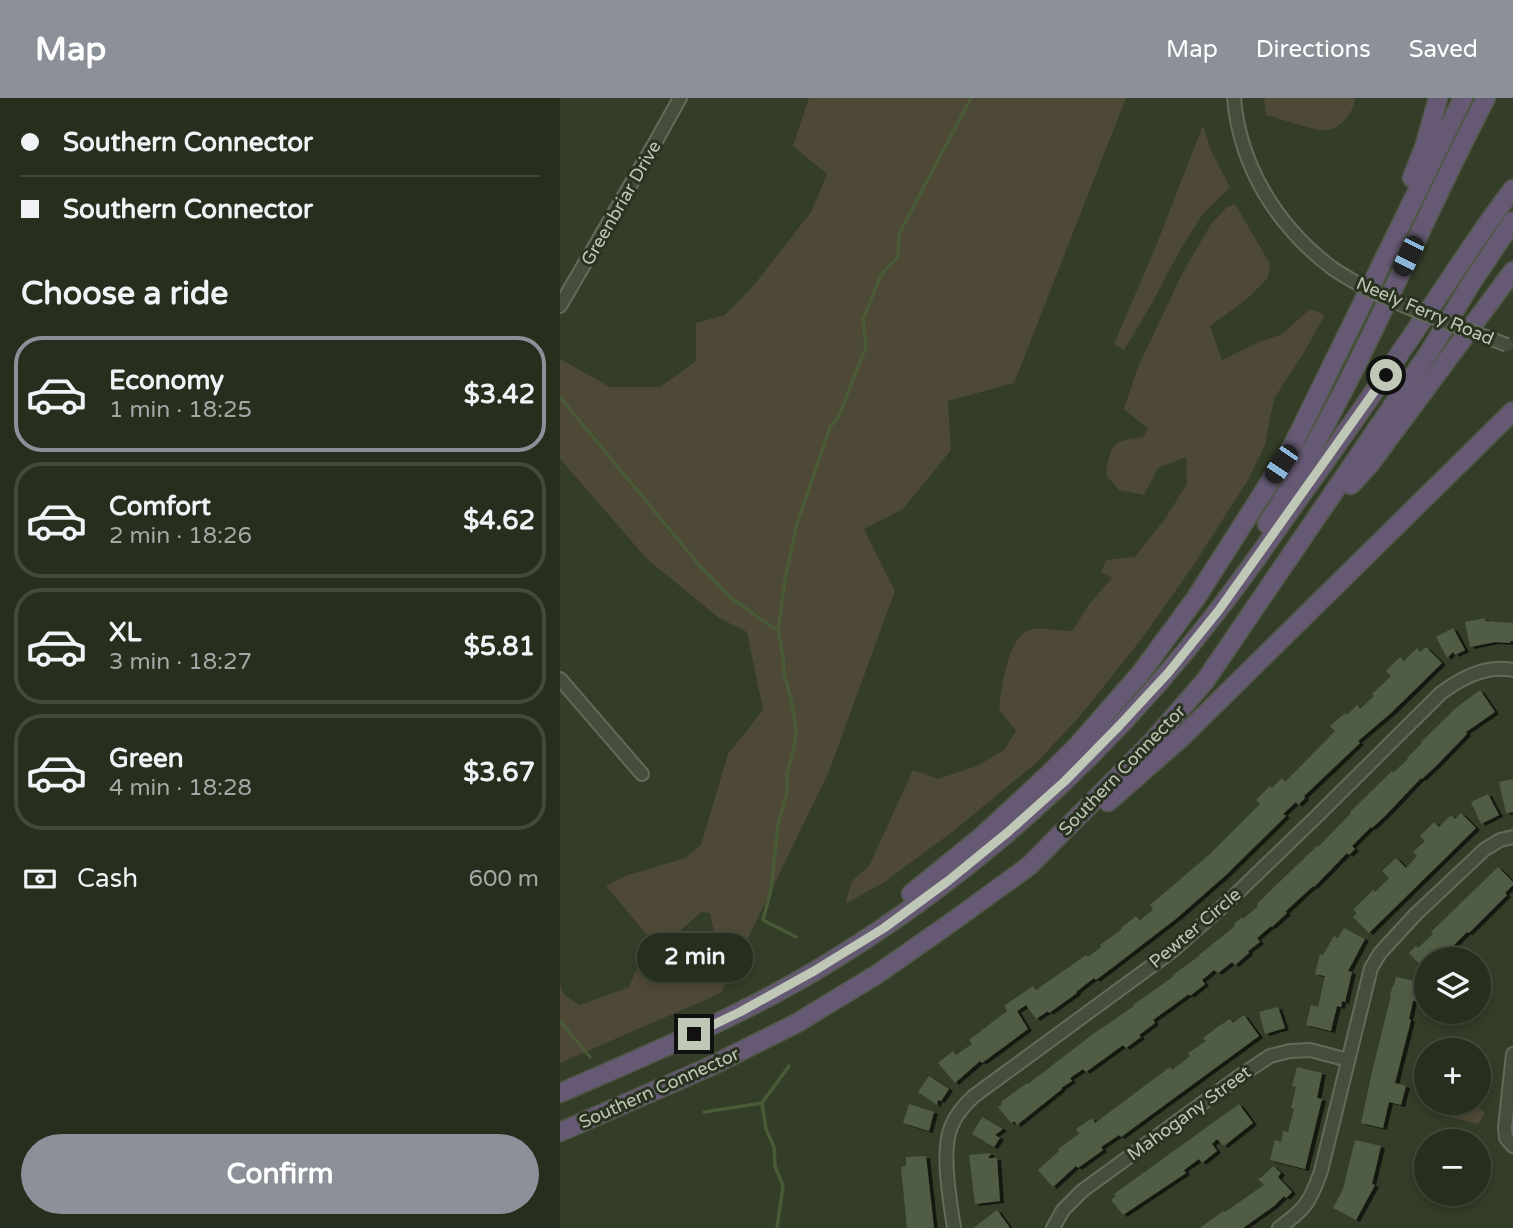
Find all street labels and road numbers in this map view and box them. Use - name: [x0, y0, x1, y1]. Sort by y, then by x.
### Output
- street label: Greenbriar Drive: [576, 137, 666, 269]
- street label: Neely Ferry Road: [1353, 272, 1497, 350]
- street label: Southern Connector: [1054, 700, 1190, 840]
- street label: Pewter Circle: [1145, 883, 1245, 973]
- street label: Southern Connector: [575, 1043, 743, 1133]
- street label: Mahogany Street: [1123, 1061, 1255, 1165]

